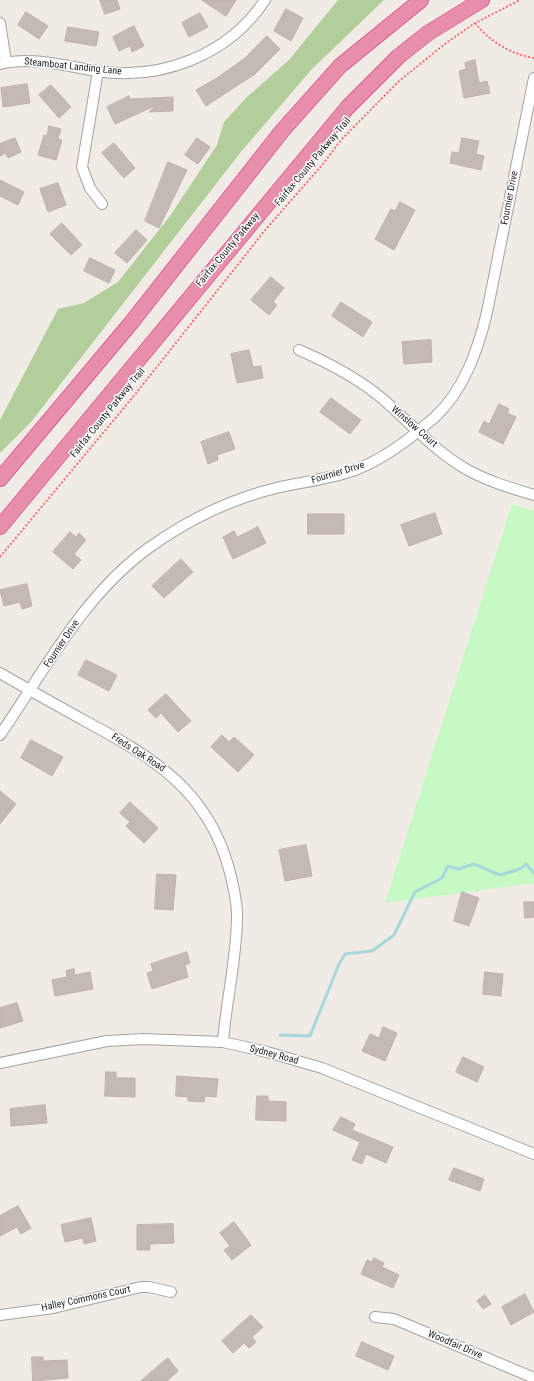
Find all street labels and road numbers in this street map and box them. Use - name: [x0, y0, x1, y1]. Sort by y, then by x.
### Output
- street label: Steamboat Landing Lane: [24, 56, 122, 78]
- street label: Fairfax County Parkway Trail: [272, 115, 354, 209]
- street label: Fournier Drive: [499, 170, 521, 226]
- street label: Fairfax County Parkway: [194, 211, 262, 289]
- street label: Fairfax County Parkway Trail: [68, 366, 148, 460]
- street label: Winslow Court: [388, 404, 440, 450]
- street label: Fournier Drive: [310, 459, 366, 487]
- street label: Fournier Drive: [42, 618, 82, 670]
- street label: Freds Oak Road: [109, 731, 167, 775]
- street label: Sydney Road: [248, 1043, 300, 1067]
- street label: Halley Commons Court: [40, 1284, 132, 1314]
- street label: Woodfair Drive: [426, 1328, 484, 1362]

